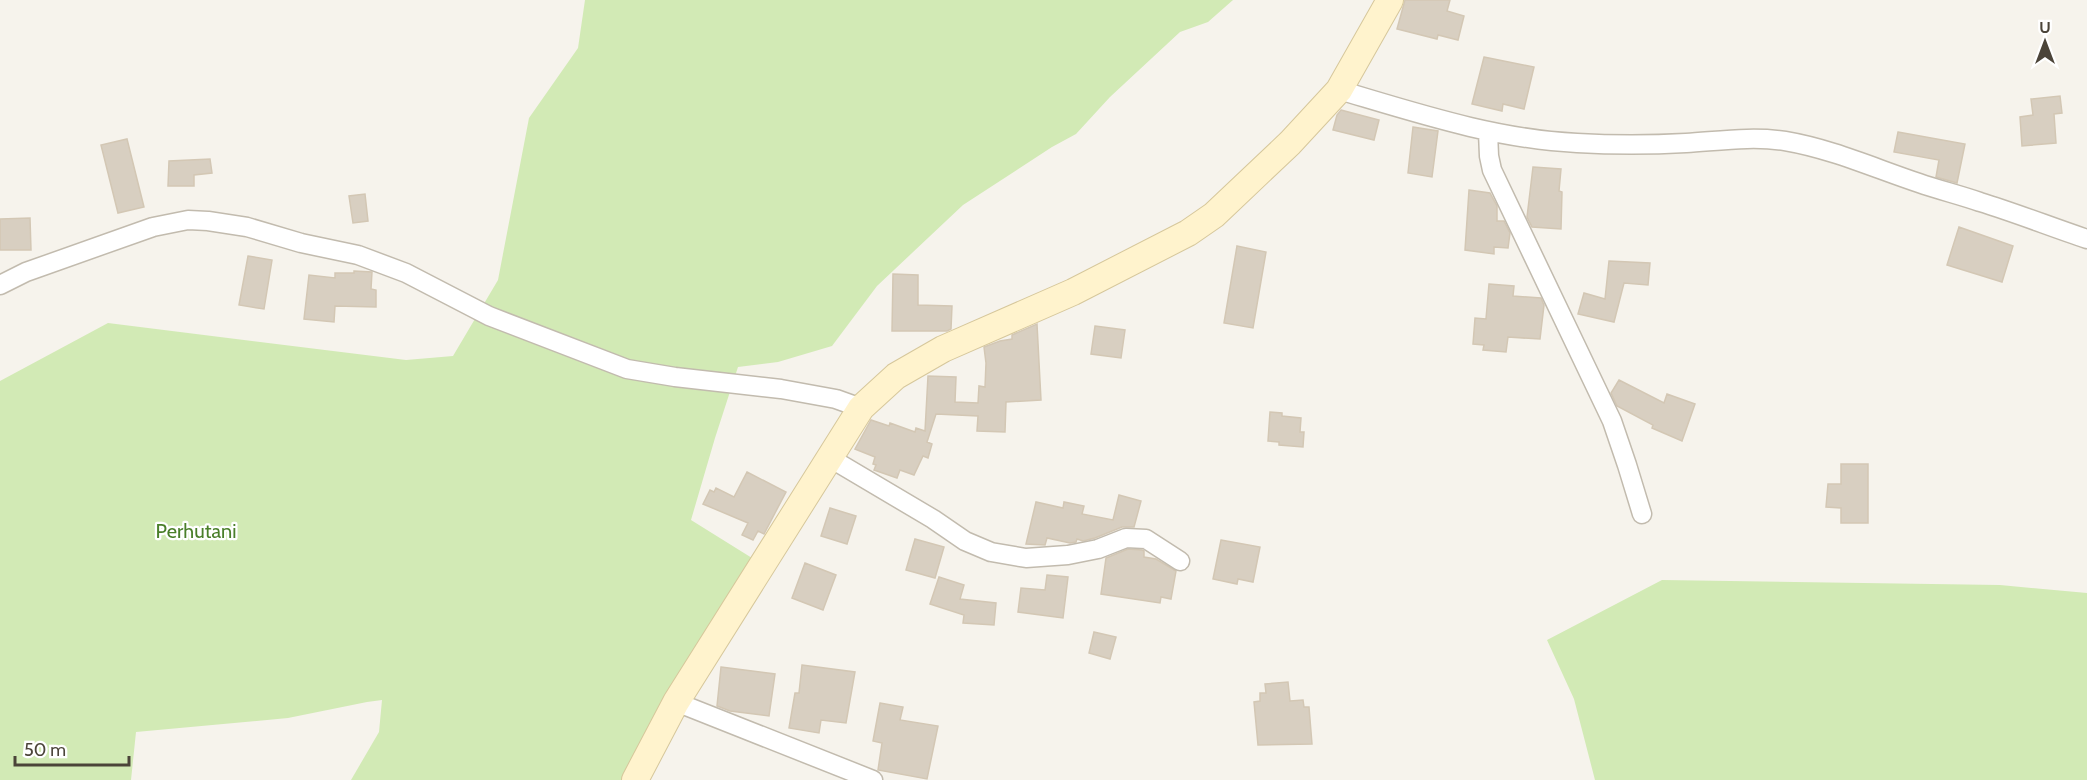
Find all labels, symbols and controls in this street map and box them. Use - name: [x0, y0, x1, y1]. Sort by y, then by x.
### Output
- north arrow: [2015, 12, 2075, 72]
- text: U: [2039, 18, 2051, 37]
- park label: Perhutani: [156, 519, 236, 543]
- scale bar: [15, 729, 129, 767]
- text: 50 m: [24, 739, 66, 761]

